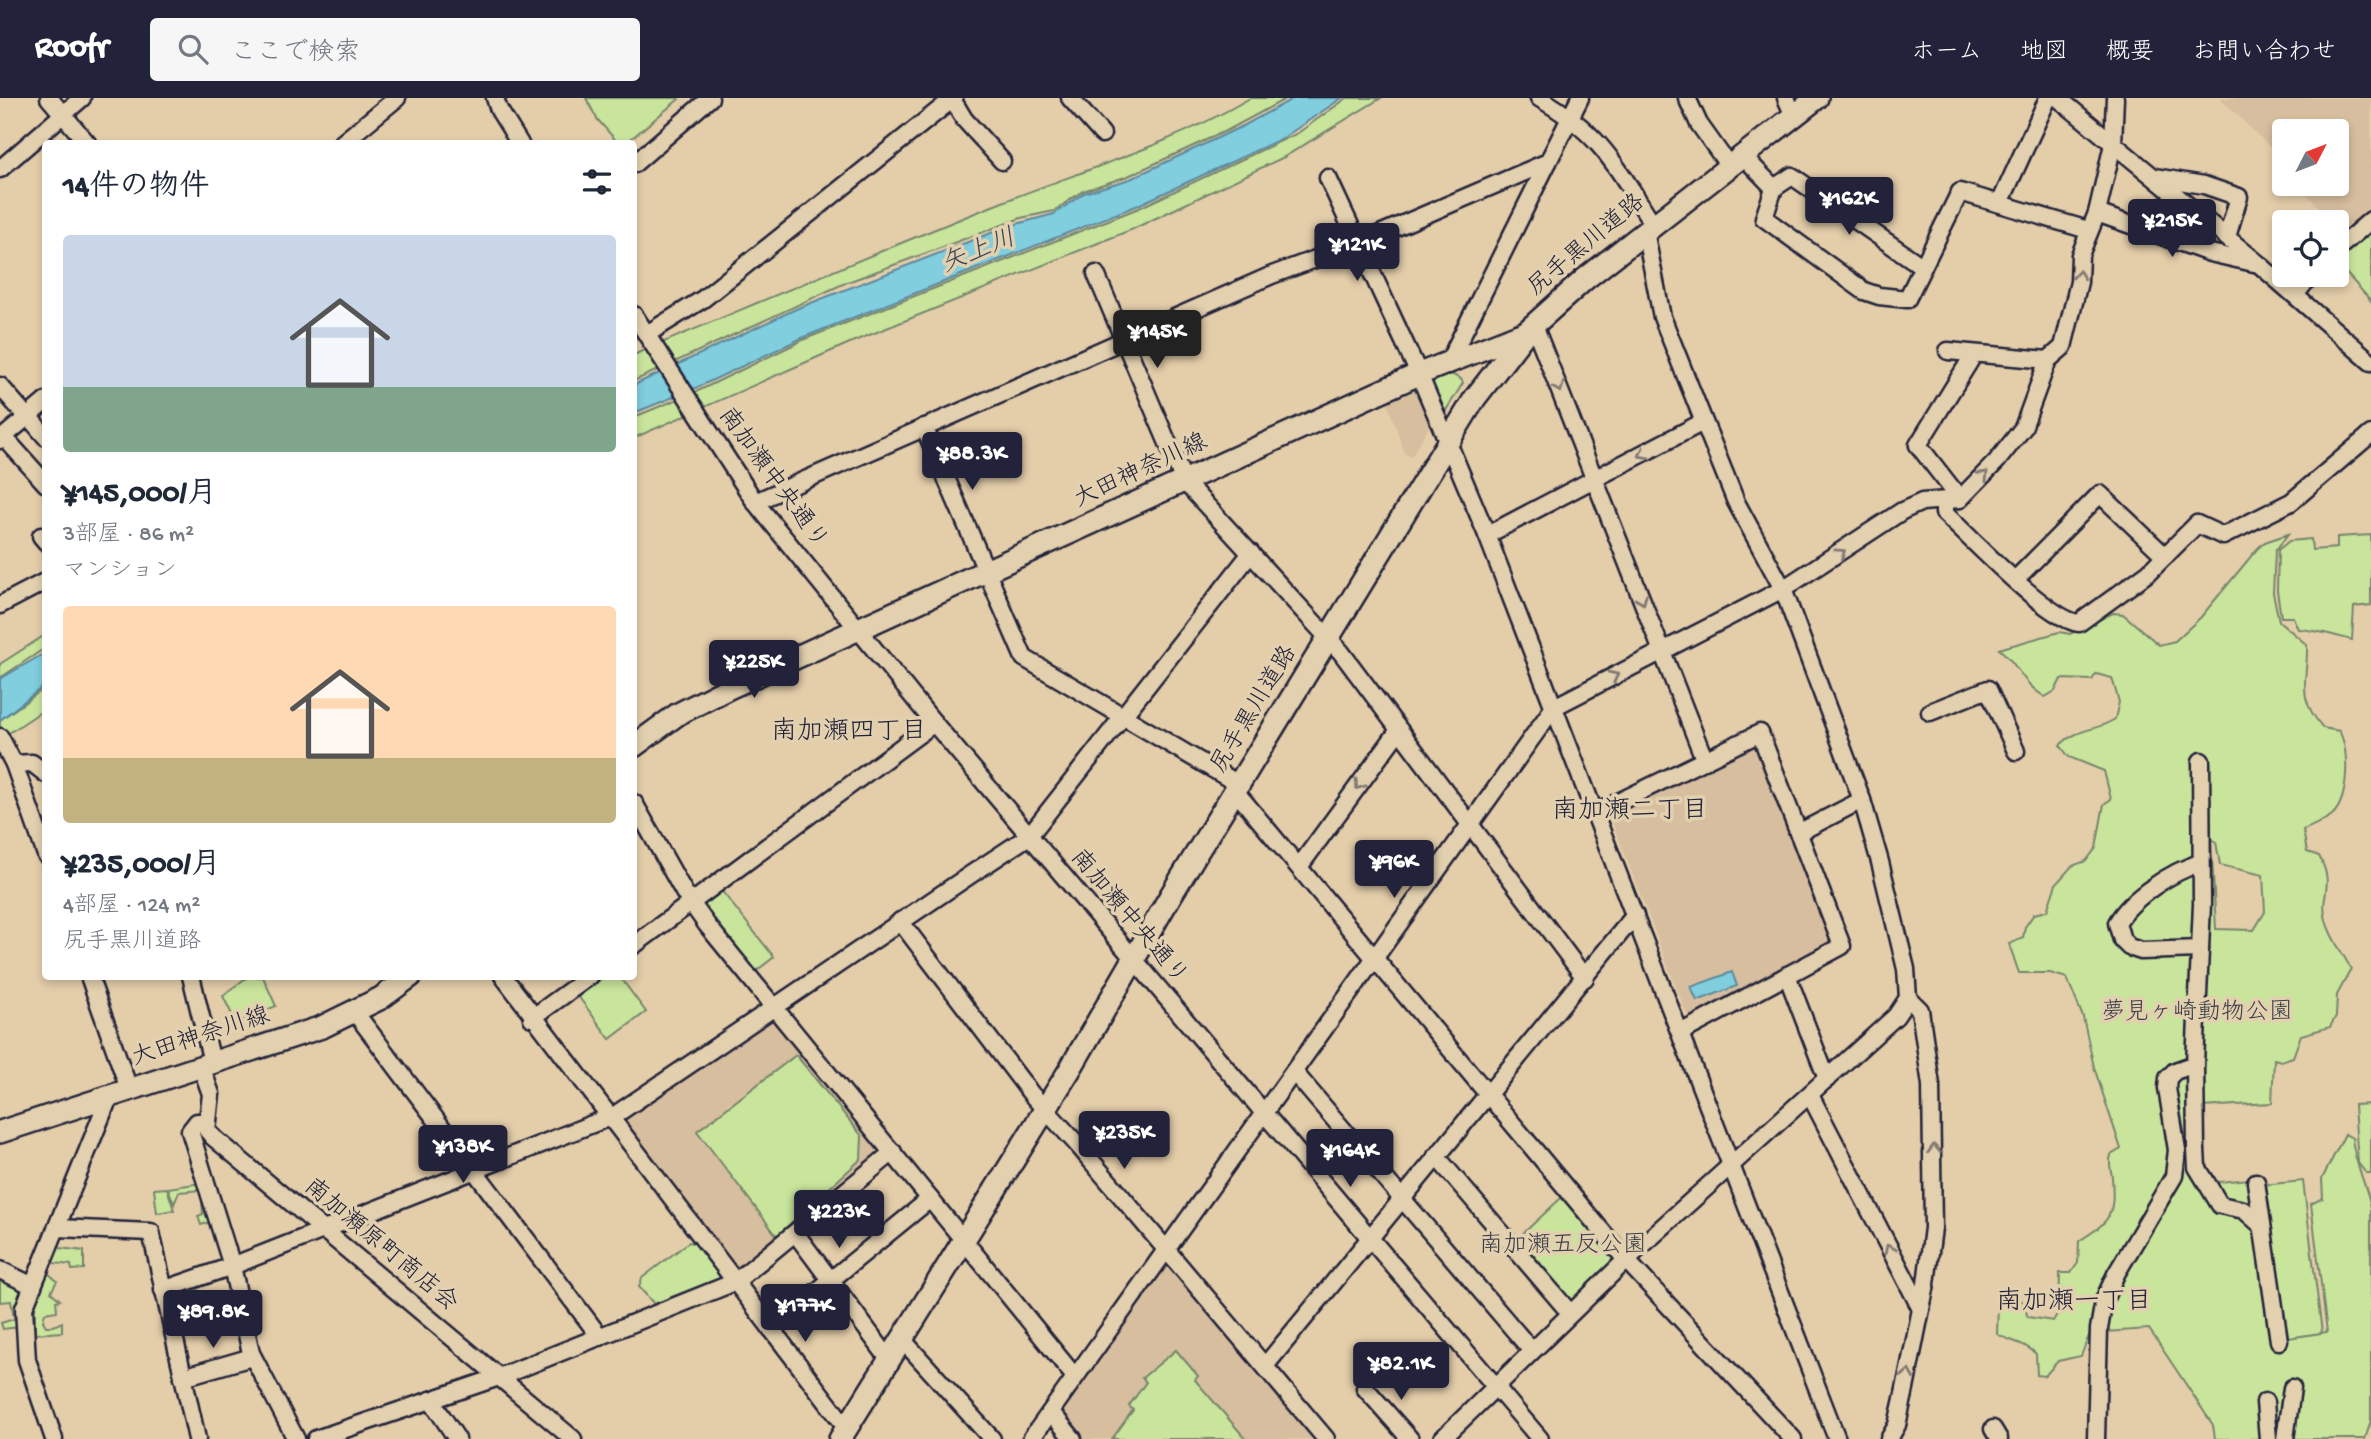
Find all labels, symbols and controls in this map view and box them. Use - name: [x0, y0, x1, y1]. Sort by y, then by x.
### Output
- search box: [150, 18, 640, 81]
- text: Roofr: [35, 30, 108, 68]
- icon: search: [174, 30, 212, 68]
- text: ここで検索: [230, 39, 360, 70]
- text: ホーム: [1911, 39, 1982, 68]
- text: 地図: [2020, 39, 2068, 68]
- text: 概要: [2106, 39, 2154, 68]
- text: お問い合わせ: [2192, 39, 2336, 68]
- north arrow: [2272, 119, 2348, 196]
- map controls: [2272, 119, 2349, 287]
- icon: filters: [578, 163, 616, 201]
- text: 14件の物件: [63, 171, 209, 206]
- pin: ¥162K: [1800, 178, 1898, 237]
- text: ¥162K: [1821, 186, 1877, 213]
- street label: 尻手黒川道路: [1522, 188, 1651, 303]
- pin: ¥215K: [2123, 200, 2221, 259]
- text: ¥215K: [2144, 208, 2200, 235]
- button: locate: [2272, 210, 2349, 287]
- water label: 矢上川: [937, 223, 1021, 282]
- pin: ¥121K: [1308, 223, 1406, 283]
- text: ¥121K: [1330, 232, 1384, 259]
- one-way arrow: [2071, 269, 2086, 280]
- icon: home: [277, 280, 403, 406]
- pin: ¥145K: [1108, 310, 1206, 370]
- text: ¥145K: [1129, 319, 1185, 346]
- one-way arrow: [1550, 382, 1564, 394]
- street label: 南加瀬中央通り: [711, 402, 834, 555]
- street label: 大田神奈川線: [1069, 428, 1212, 516]
- pin: ¥88.3K: [915, 432, 1029, 492]
- text: ¥88.3K: [938, 441, 1006, 468]
- one-way arrow: [1638, 446, 1650, 460]
- one-way arrow: [1976, 470, 1989, 483]
- text: ¥145,000/月: [63, 478, 217, 513]
- text: 3部屋 · 86 m²: [63, 522, 194, 549]
- one-way arrow: [1833, 549, 1846, 561]
- text: マンション: [63, 558, 177, 585]
- one-way arrow: [1633, 594, 1647, 606]
- pin: ¥225K: [705, 640, 803, 700]
- street label: 尻手黒川道路: [1205, 640, 1305, 779]
- text: ¥225K: [725, 649, 783, 676]
- icon: home: [277, 651, 403, 777]
- one-way arrow: [1607, 670, 1620, 684]
- district label: 南加瀬四丁目: [771, 716, 927, 749]
- one-way arrow: [1354, 777, 1367, 790]
- district label: 南加瀬二丁目: [1552, 795, 1708, 828]
- pin: ¥96K: [1353, 840, 1435, 900]
- street label: 南加瀬中央通り: [1063, 844, 1194, 992]
- text: ¥235,000/月: [63, 849, 221, 884]
- text: ¥96K: [1371, 849, 1417, 876]
- text: 4部屋 · 124 m²: [63, 893, 200, 920]
- text: 尻手黒川道路: [63, 929, 201, 956]
- park label: 夢見ヶ崎動物公園: [2101, 998, 2293, 1028]
- street label: 大田神奈川線: [128, 1001, 274, 1074]
- pin: ¥235K: [1075, 1112, 1173, 1171]
- text: ¥235K: [1095, 1120, 1153, 1147]
- pin: ¥138K: [414, 1126, 512, 1185]
- pin: ¥164K: [1301, 1130, 1399, 1189]
- text: ¥138K: [434, 1134, 492, 1161]
- text: ¥164K: [1322, 1138, 1378, 1165]
- one-way arrow: [1926, 1143, 1942, 1154]
- street label: 南加瀬原町商店会: [297, 1172, 464, 1319]
- pin: ¥223K: [790, 1190, 888, 1250]
- text: ¥223K: [810, 1199, 868, 1226]
- park label: 南加瀬五反公園: [1479, 1231, 1647, 1261]
- one-way arrow: [1884, 1244, 1898, 1256]
- pin: ¥177K: [756, 1284, 854, 1344]
- district label: 南加瀬一丁目: [1996, 1286, 2152, 1319]
- pin: ¥89.8K: [156, 1290, 270, 1350]
- text: ¥177K: [777, 1293, 833, 1320]
- text: ¥89.8K: [179, 1299, 247, 1326]
- pin: ¥82.1K: [1344, 1342, 1458, 1402]
- text: ¥82.1K: [1369, 1351, 1433, 1378]
- one-way arrow: [1899, 1368, 1914, 1380]

